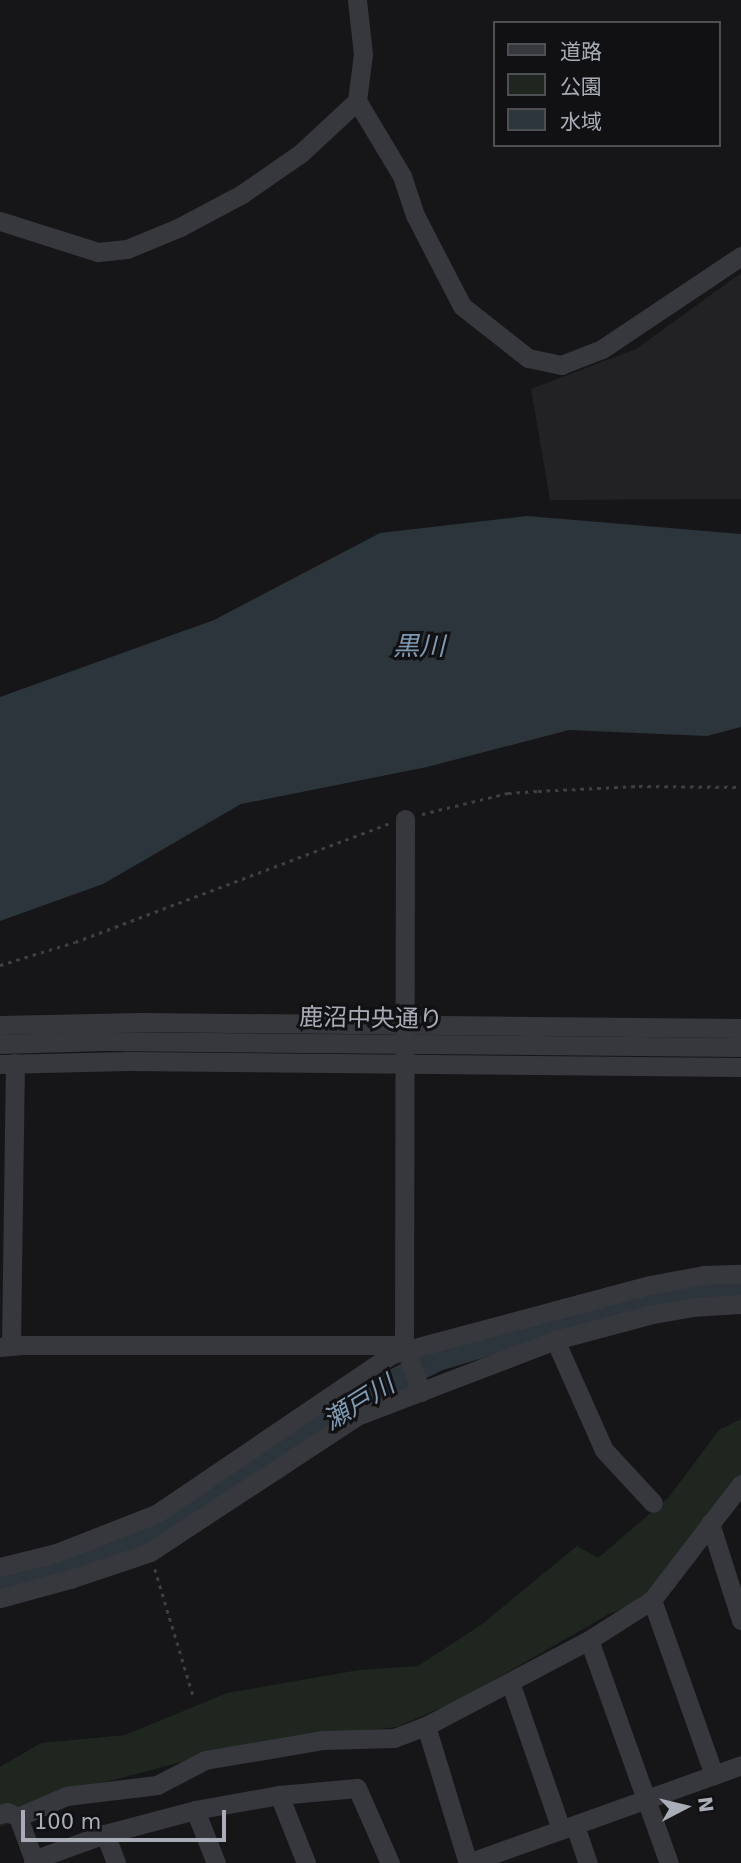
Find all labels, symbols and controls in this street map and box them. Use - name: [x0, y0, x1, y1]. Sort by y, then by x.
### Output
- legend: [492, 21, 720, 147]
- text: 道路: [560, 40, 602, 64]
- text: 公園: [560, 75, 602, 99]
- text: 水域: [560, 110, 602, 134]
- water label: 黒川: [393, 631, 445, 663]
- street label: 鹿沼中央通り: [299, 1003, 443, 1035]
- water label: 瀬戸川: [318, 1369, 400, 1437]
- north arrow: [650, 1772, 720, 1842]
- text: N: [694, 1795, 718, 1814]
- scale bar: [24, 1797, 229, 1841]
- text: 100 m: [34, 1810, 101, 1834]

